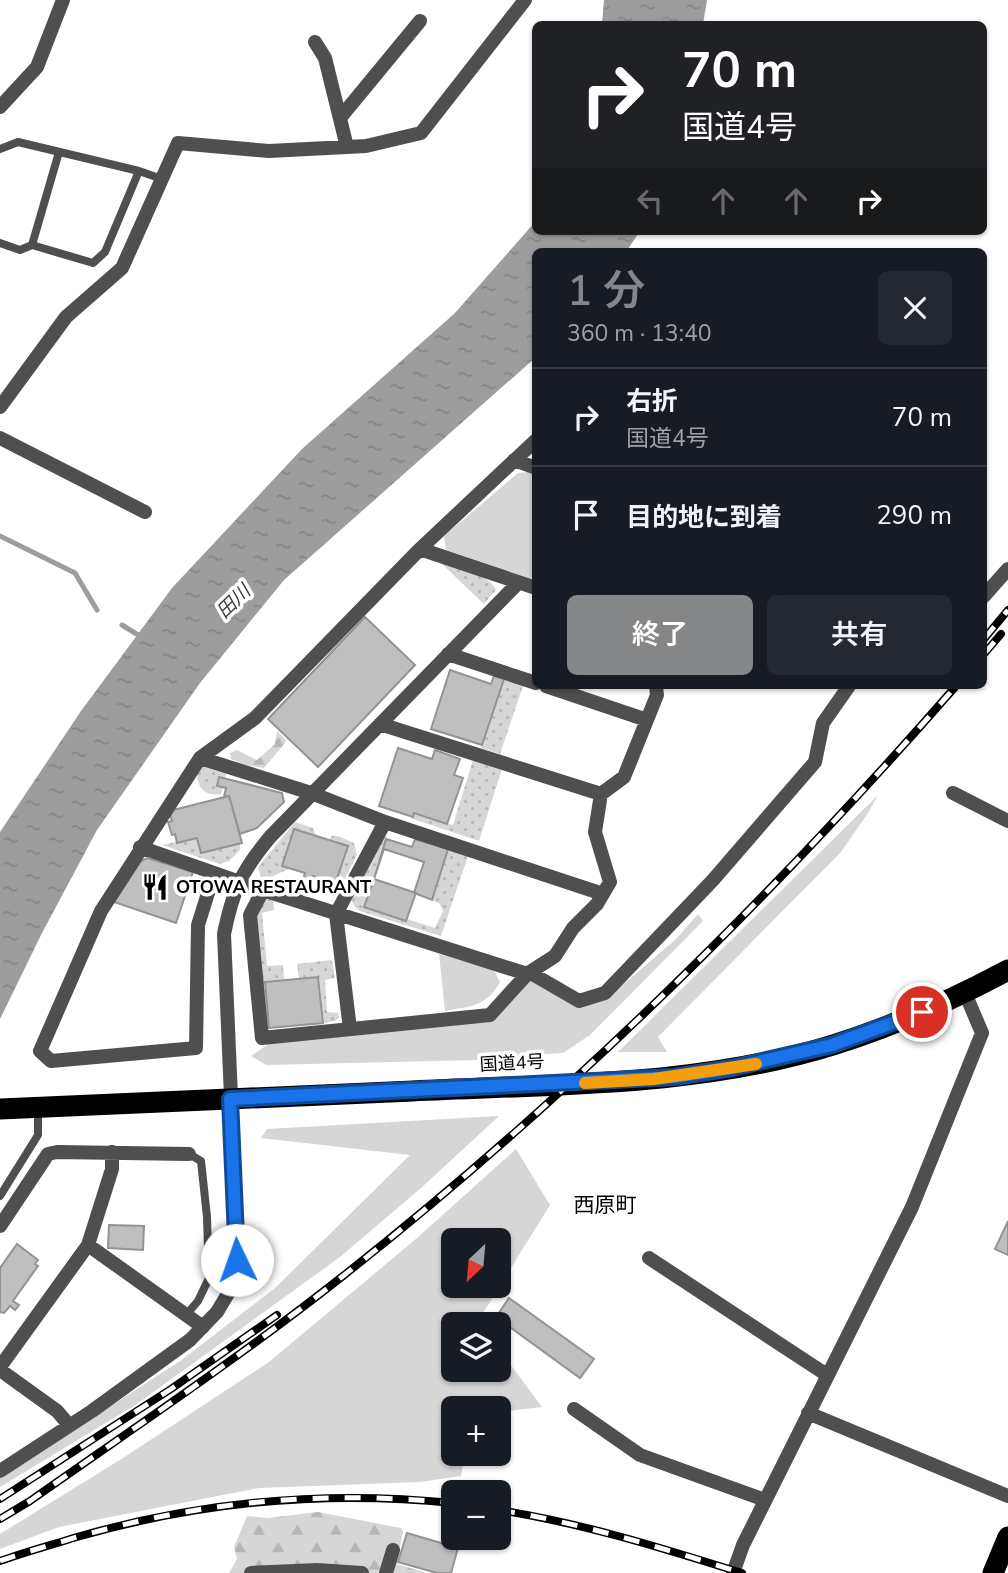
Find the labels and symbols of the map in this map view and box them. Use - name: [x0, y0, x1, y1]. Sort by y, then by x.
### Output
- water label: 田川: [211, 578, 258, 624]
- restaurant icon: OTOWA RESTAURANT: [140, 872, 170, 902]
- place label: OTOWA RESTAURANT: [176, 875, 372, 899]
- pin: [892, 982, 952, 1042]
- street label: 国道4号: [479, 1049, 545, 1077]
- district label: 西原町: [574, 1191, 637, 1219]
- position arrow: [200, 1223, 274, 1297]
- north arrow: [441, 1228, 511, 1298]

